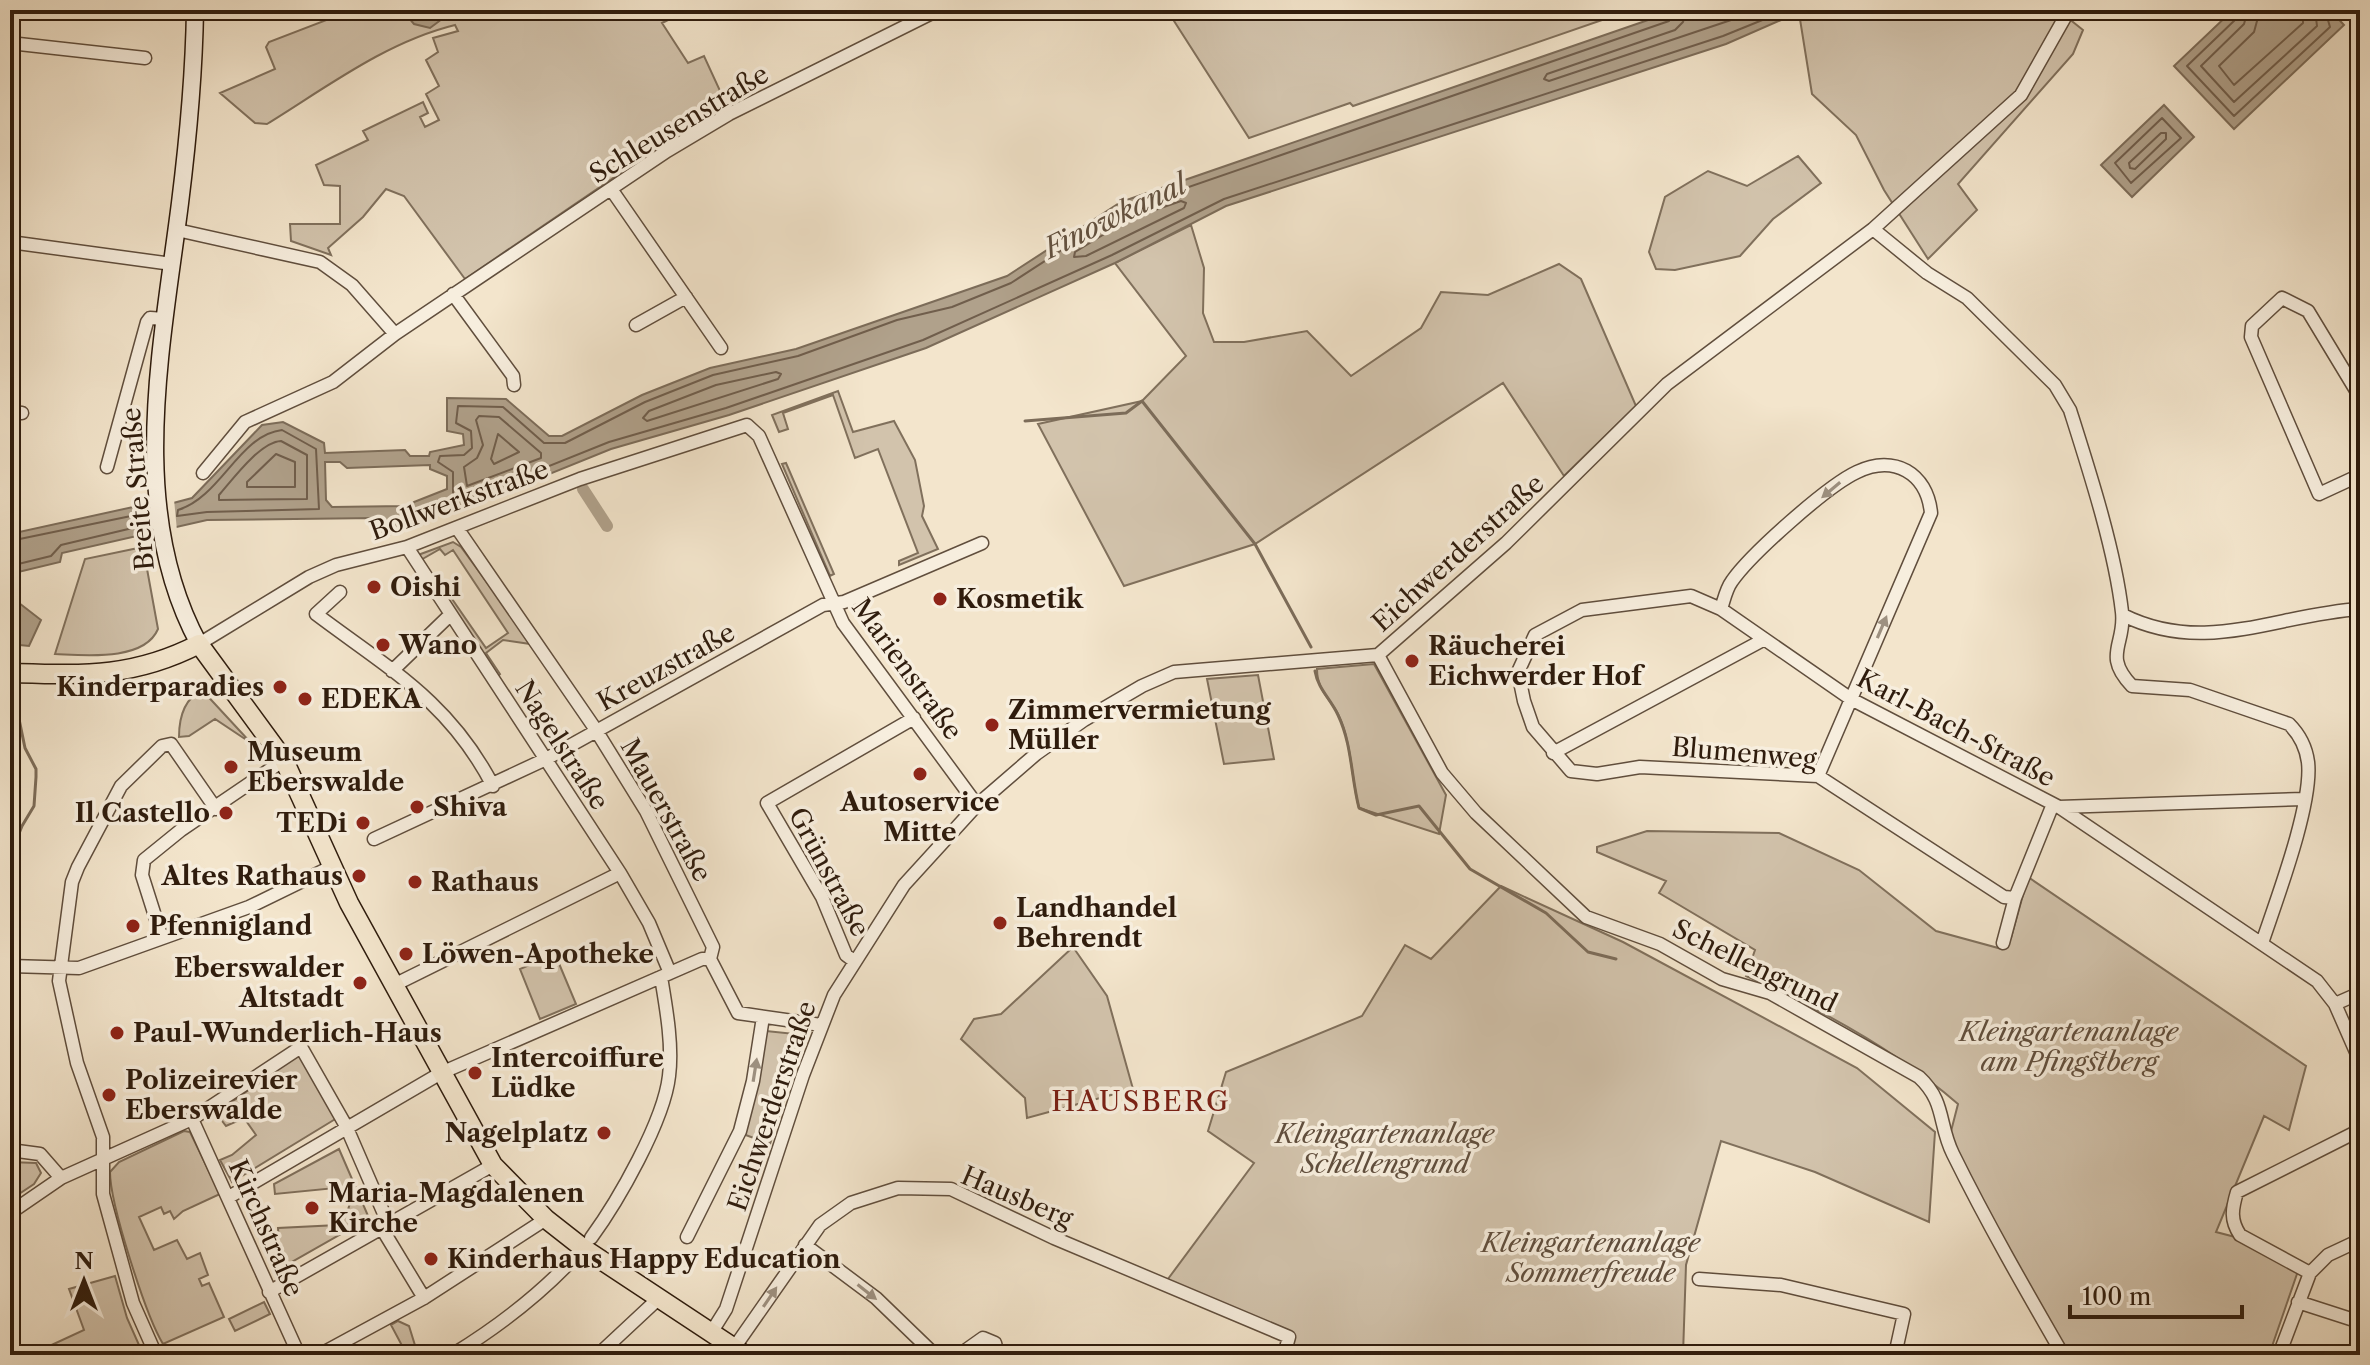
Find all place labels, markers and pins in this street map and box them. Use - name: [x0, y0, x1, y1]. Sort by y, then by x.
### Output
- place label: Oishi: [390, 571, 461, 603]
- marker: Oishi: [365, 578, 383, 596]
- place label: Kosmetik: [956, 583, 1084, 615]
- marker: Kosmetik: [931, 590, 949, 608]
- place label: Wano: [398, 629, 477, 661]
- place label: Räucherei Eichwerder Hof: [1428, 630, 1646, 692]
- marker: Wano: [374, 636, 392, 654]
- marker: Räucherei Eichwerder Hof: [1403, 652, 1421, 670]
- place label: Kinderparadies: [56, 671, 264, 703]
- marker: Kinderparadies: [271, 678, 289, 696]
- place label: EDEKA: [321, 683, 423, 715]
- marker: EDEKA: [296, 690, 314, 708]
- place label: Zimmervermietung Müller: [1008, 694, 1272, 756]
- marker: Zimmervermietung Müller: [983, 716, 1001, 734]
- place label: Museum Eberswalde: [247, 736, 404, 798]
- marker: Museum Eberswalde: [222, 758, 240, 776]
- marker: Autoservice Mitte: [911, 765, 929, 783]
- place label: Autoservice Mitte: [839, 786, 1000, 848]
- place label: Shiva: [433, 791, 508, 823]
- place label: Il Castello: [75, 797, 210, 829]
- marker: Shiva: [408, 798, 426, 816]
- marker: Il Castello: [217, 804, 235, 822]
- place label: TEDi: [276, 807, 347, 839]
- marker: TEDi: [354, 814, 372, 832]
- place label: Altes Rathaus: [160, 860, 343, 892]
- place label: Rathaus: [431, 866, 539, 898]
- marker: Altes Rathaus: [350, 867, 368, 885]
- marker: Rathaus: [406, 873, 424, 891]
- place label: Landhandel Behrendt: [1016, 892, 1177, 954]
- place label: Pfennigland: [149, 910, 312, 942]
- marker: Landhandel Behrendt: [991, 914, 1009, 932]
- marker: Pfennigland: [124, 917, 142, 935]
- place label: Löwen-Apotheke: [422, 938, 654, 970]
- marker: Löwen-Apotheke: [397, 945, 415, 963]
- place label: Eberswalder Altstadt: [174, 952, 345, 1014]
- marker: Eberswalder Altstadt: [351, 974, 369, 992]
- place label: Paul-Wunderlich-Haus: [133, 1017, 442, 1049]
- marker: Paul-Wunderlich-Haus: [108, 1024, 126, 1042]
- place label: Intercoiffure Lüdke: [491, 1042, 664, 1104]
- place label: Polizeirevier Eberswalde: [125, 1064, 298, 1126]
- marker: Intercoiffure Lüdke: [466, 1064, 484, 1082]
- marker: Polizeirevier Eberswalde: [100, 1086, 118, 1104]
- place label: Nagelplatz: [445, 1117, 588, 1149]
- marker: Nagelplatz: [595, 1124, 613, 1142]
- place label: Maria-Magdalenen Kirche: [328, 1177, 584, 1239]
- marker: Maria-Magdalenen Kirche: [303, 1199, 321, 1217]
- place label: Kinderhaus Happy Education: [447, 1243, 841, 1275]
- marker: Kinderhaus Happy Education: [422, 1250, 440, 1268]

